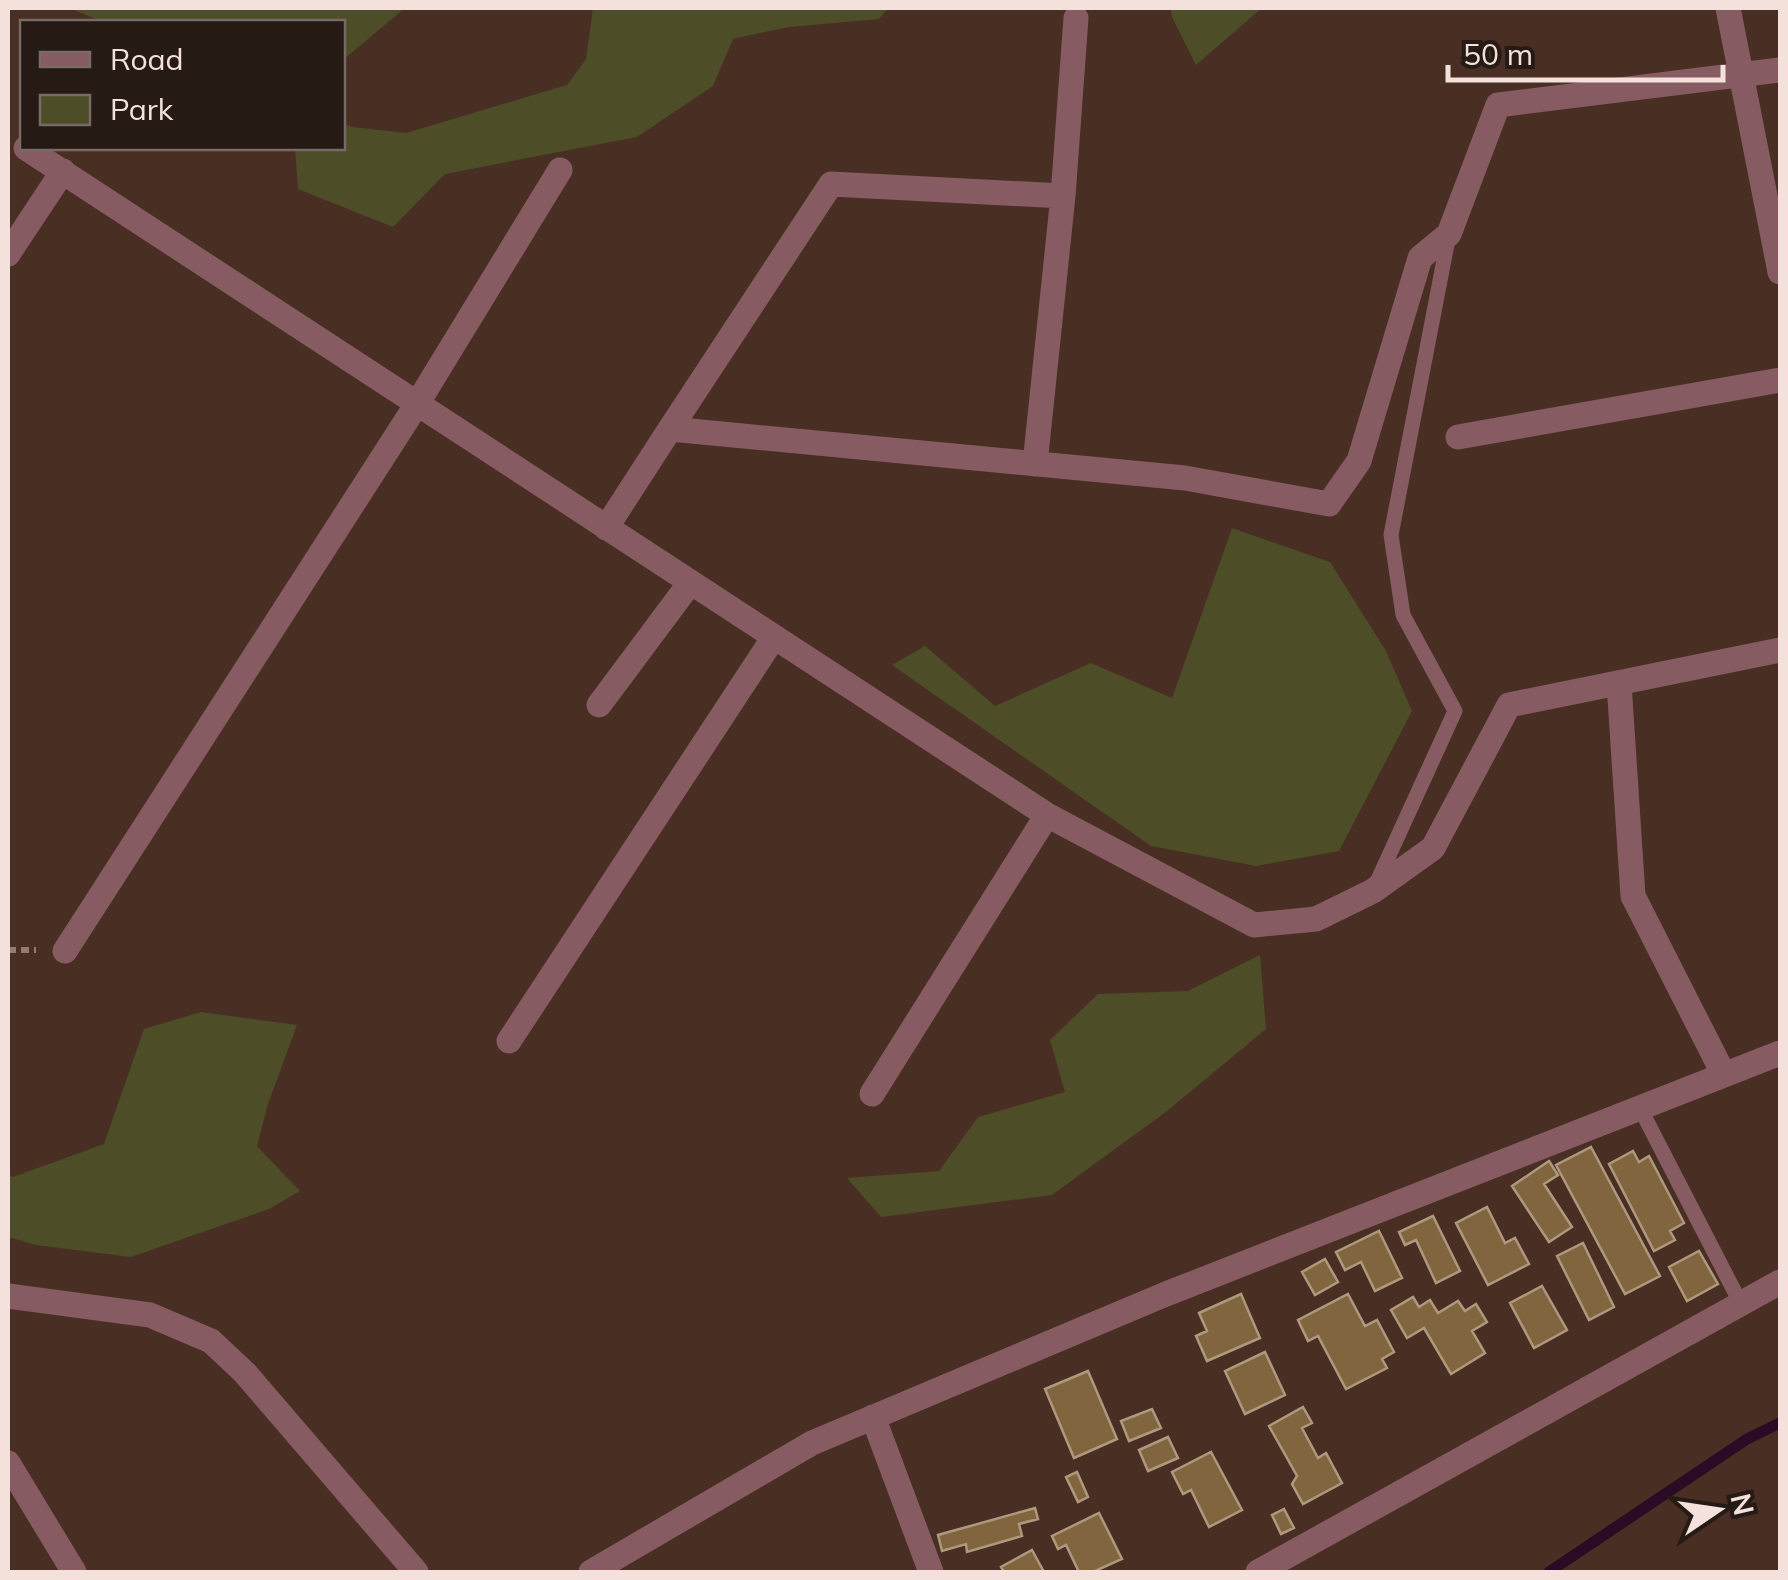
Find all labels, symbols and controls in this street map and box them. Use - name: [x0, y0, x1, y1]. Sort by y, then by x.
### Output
- legend: [20, 20, 345, 150]
- scale bar: [1448, 20, 1723, 82]
- text: 50 m: [1463, 35, 1533, 73]
- text: Road: [110, 40, 184, 78]
- text: Park: [110, 90, 174, 128]
- north arrow: [1668, 1460, 1768, 1560]
- text: N: [1723, 1490, 1762, 1518]

